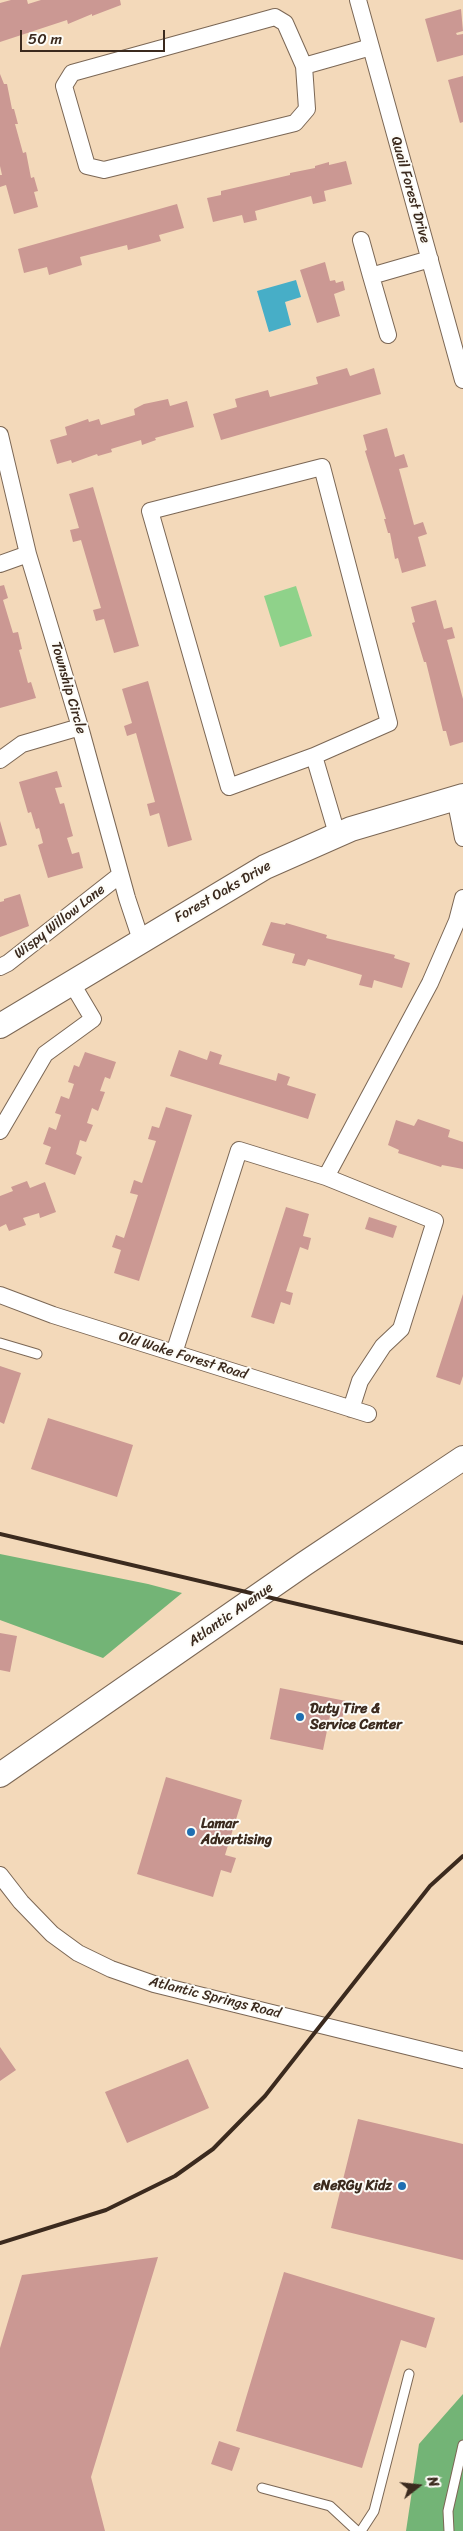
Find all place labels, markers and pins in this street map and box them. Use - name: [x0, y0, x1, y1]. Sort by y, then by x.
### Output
- place label: Duty Tire & Service Center: [310, 1701, 402, 1734]
- marker: Duty Tire & Service Center: [294, 1711, 306, 1723]
- place label: Lamar Advertising: [201, 1816, 272, 1848]
- marker: Lamar Advertising: [185, 1826, 197, 1838]
- place label: eNeRGy Kidz: [313, 2178, 392, 2194]
- marker: eNeRGy Kidz: [396, 2180, 408, 2192]

